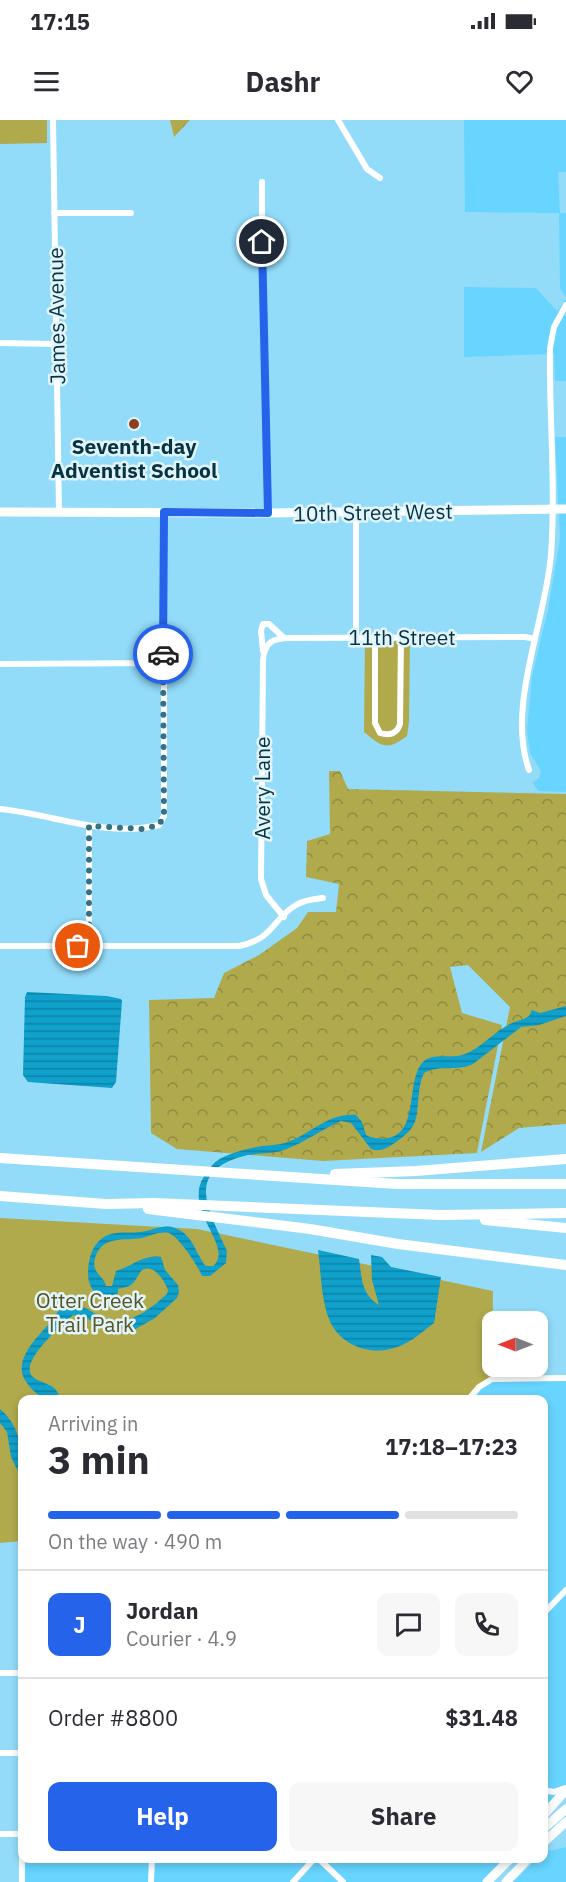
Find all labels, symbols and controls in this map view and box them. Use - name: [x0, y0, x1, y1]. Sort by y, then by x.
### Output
- text: 17:15: [30, 7, 90, 36]
- text: Dashr: [246, 64, 320, 99]
- icon: menu: [30, 65, 63, 98]
- icon: heart: [503, 65, 536, 98]
- pin: [236, 216, 287, 267]
- icon: home: [245, 225, 278, 258]
- street label: James Avenue: [41, 247, 71, 385]
- marker: Seventh-day Adventist School: [127, 417, 141, 431]
- place label: Seventh-day Adventist School: [51, 432, 217, 484]
- street label: 10th Street West: [293, 497, 453, 527]
- street label: 11th Street: [348, 623, 456, 651]
- courier: [133, 624, 193, 684]
- icon: car: [147, 638, 180, 671]
- street label: Avery Lane: [248, 736, 276, 840]
- pin: [52, 920, 103, 971]
- icon: bag: [61, 929, 94, 962]
- park label: Otter Creek Trail Park: [36, 1286, 144, 1338]
- north arrow: [482, 1311, 548, 1377]
- map controls: [482, 1311, 548, 1377]
- text: Arriving in: [48, 1410, 138, 1437]
- text: 17:18–17:23: [385, 1432, 518, 1461]
- text: 3 min: [48, 1434, 150, 1485]
- text: On the way · 490 m: [48, 1528, 222, 1555]
- button: chat: [377, 1593, 440, 1656]
- button: phone: [455, 1593, 518, 1656]
- text: Jordan: [126, 1596, 199, 1625]
- text: J: [73, 1610, 86, 1639]
- text: Courier · 4.9: [126, 1625, 237, 1652]
- text: Order #8800: [48, 1703, 178, 1732]
- text: $31.48: [445, 1703, 518, 1732]
- button: Help: [48, 1782, 277, 1851]
- button: Share: [289, 1782, 518, 1851]

